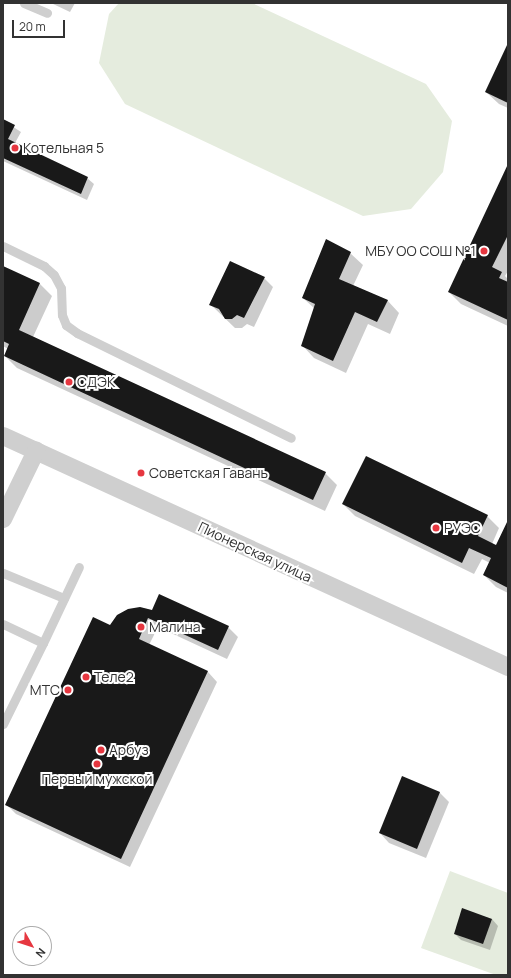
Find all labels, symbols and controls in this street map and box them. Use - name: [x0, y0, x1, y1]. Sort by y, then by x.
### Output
- scale bar: [14, 12, 67, 38]
- text: 20 m: [19, 18, 46, 35]
- place label: Котельная 5: [23, 140, 104, 156]
- marker: Котельная 5: [10, 143, 20, 153]
- place label: МБУ ОО СОШ №1: [365, 243, 476, 259]
- marker: МБУ ОО СОШ №1: [479, 246, 489, 256]
- place label: СДЭК: [77, 374, 115, 390]
- marker: СДЭК: [64, 377, 74, 387]
- place label: Советская Гавань: [149, 465, 268, 481]
- marker: Советская Гавань: [136, 468, 146, 478]
- street label: Пионерская улица: [196, 518, 314, 586]
- place label: РУЭС: [444, 520, 481, 536]
- marker: РУЭС: [431, 523, 441, 533]
- place label: Малина: [149, 619, 201, 635]
- marker: Малина: [136, 622, 146, 632]
- place label: Теле2: [94, 669, 134, 685]
- marker: Теле2: [81, 672, 91, 682]
- place label: МТС: [30, 682, 60, 698]
- marker: МТС: [63, 685, 73, 695]
- place label: Арбуз: [109, 742, 149, 758]
- marker: Арбуз: [96, 745, 106, 755]
- marker: Первый мужской: [92, 759, 102, 769]
- place label: Первый мужской: [41, 771, 153, 787]
- north arrow: [12, 926, 52, 966]
- text: N: [33, 945, 49, 961]

